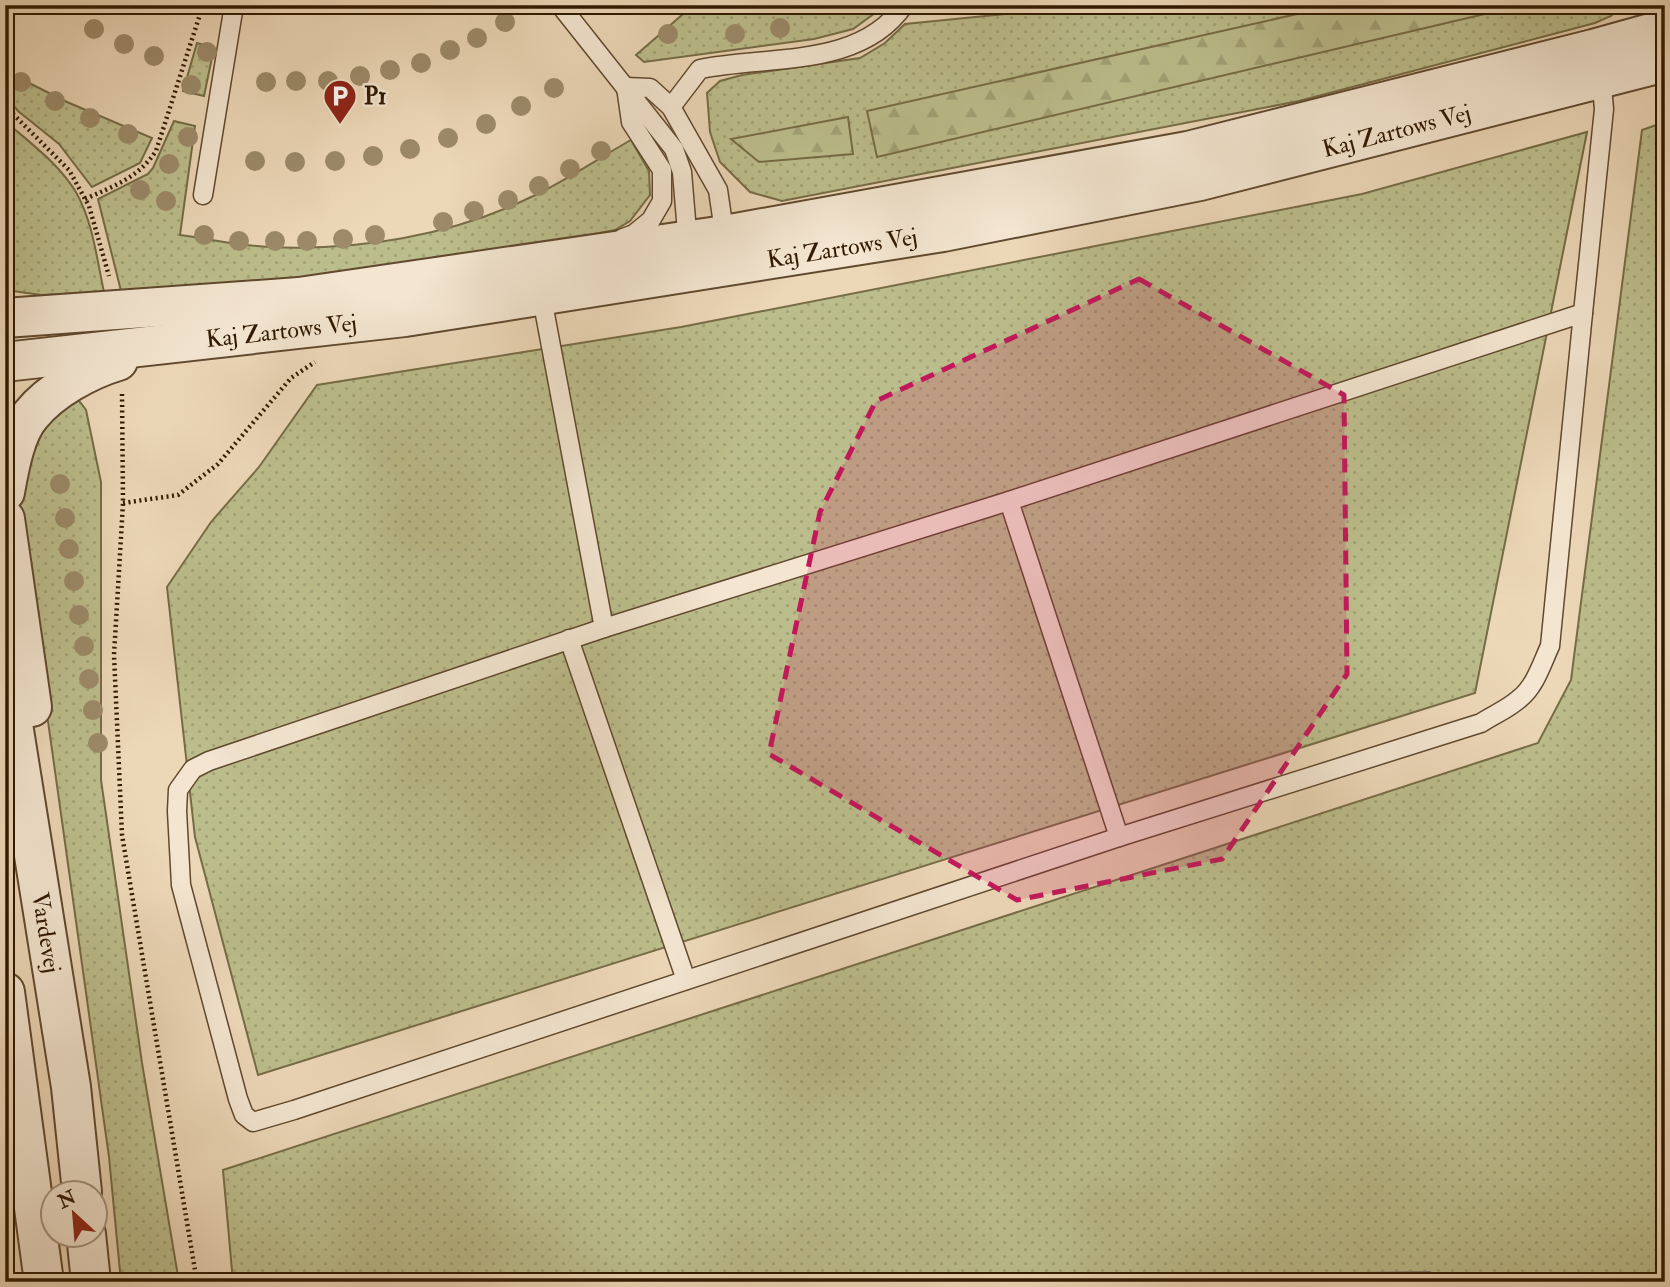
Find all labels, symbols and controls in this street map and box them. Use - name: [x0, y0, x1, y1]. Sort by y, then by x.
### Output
- parking icon: P1: [321, 77, 359, 126]
- place label: P1: [364, 81, 387, 112]
- street label: Kaj Zartows Vej: [1319, 97, 1474, 165]
- street label: Kaj Zartows Vej: [765, 221, 920, 276]
- street label: Kaj Zartows Vej: [204, 308, 359, 355]
- street label: Vardevej: [24, 890, 68, 975]
- north arrow: [38, 1178, 108, 1248]
- text: N: [53, 1185, 81, 1215]

